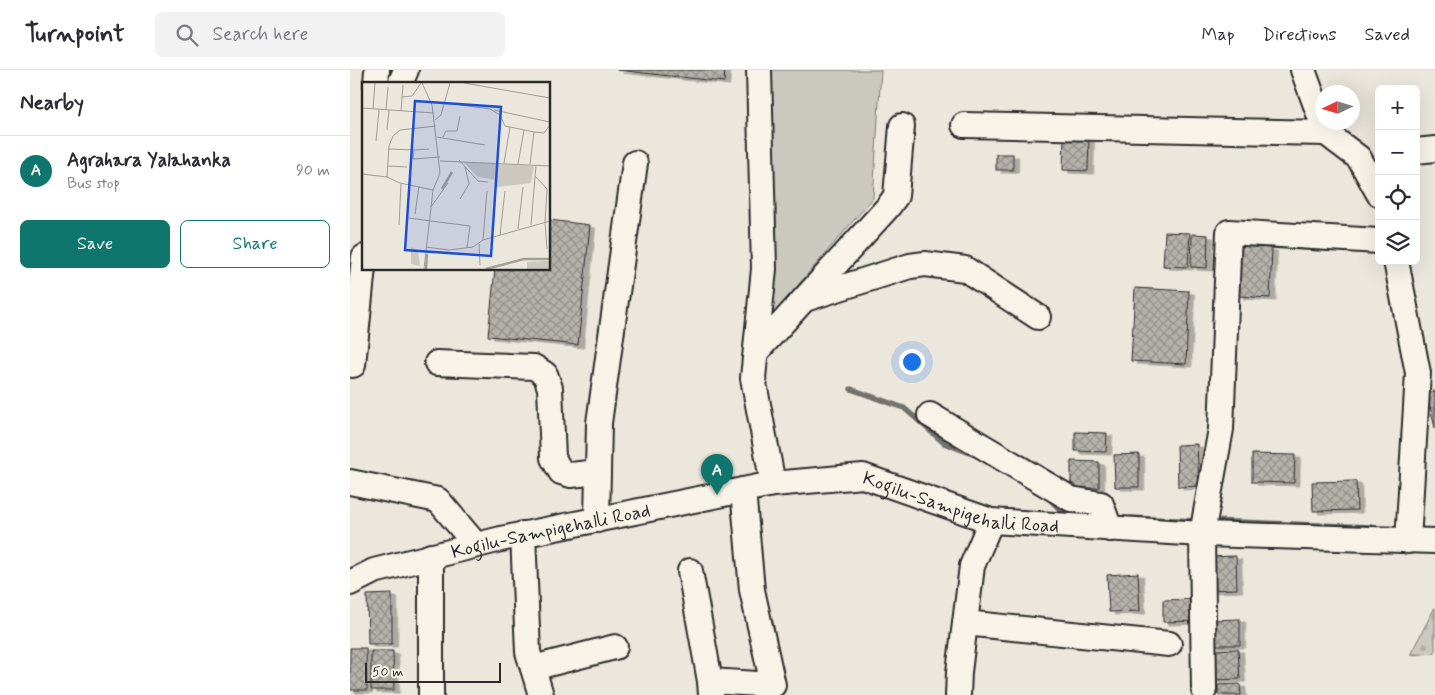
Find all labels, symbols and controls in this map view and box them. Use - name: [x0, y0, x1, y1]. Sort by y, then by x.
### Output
- search box: [155, 12, 505, 57]
- text: Turnpoint: [25, 19, 125, 50]
- icon: search: [173, 21, 201, 49]
- text: Search here: [213, 22, 308, 47]
- text: Map: [1202, 23, 1235, 47]
- text: Directions: [1263, 23, 1337, 47]
- text: Saved: [1365, 23, 1410, 47]
- inset map: [362, 82, 550, 270]
- north arrow: [1315, 85, 1360, 130]
- map controls: [1375, 85, 1420, 265]
- button: +: [1375, 85, 1420, 130]
- text: Nearby: [20, 89, 84, 117]
- button: −: [1375, 130, 1420, 175]
- text: Agrahara Yalahanka: [67, 148, 231, 173]
- text: A: [31, 160, 41, 181]
- text: 90 m: [296, 160, 330, 181]
- text: Bus stop: [67, 173, 120, 194]
- button: locate: [1375, 175, 1420, 220]
- button: Save: [20, 220, 170, 268]
- button: Share: [180, 220, 330, 268]
- button: layers: [1375, 220, 1420, 265]
- your location: [899, 349, 925, 375]
- pin: A: [701, 454, 733, 495]
- street label: Kogilu-Sampigehalli Road: [859, 466, 1060, 539]
- street label: Kogilu-Sampigehalli Road: [449, 498, 653, 565]
- scale bar: [365, 660, 501, 683]
- text: 50 m: [372, 663, 403, 681]

